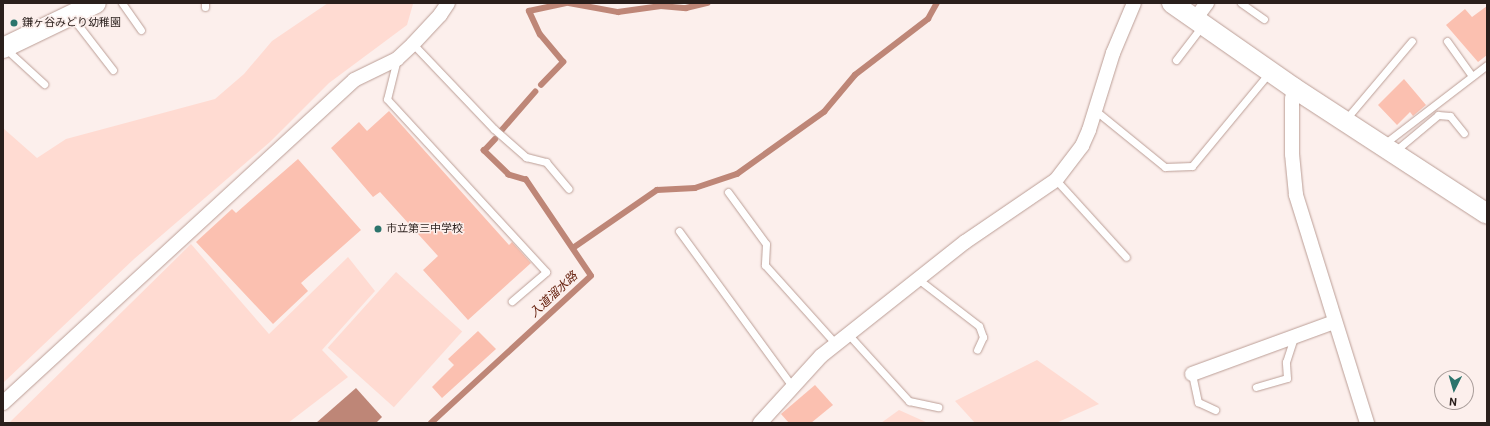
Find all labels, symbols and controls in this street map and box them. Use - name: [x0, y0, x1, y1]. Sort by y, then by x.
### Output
- place label: 鎌ヶ谷みどり幼稚園: [22, 16, 121, 30]
- marker: 鎌ヶ谷みどり幼稚園: [9, 18, 19, 28]
- place label: 市立第三中学校: [386, 222, 463, 236]
- marker: 市立第三中学校: [373, 224, 383, 234]
- water label: 入道溜水路: [527, 269, 581, 321]
- north arrow: [1434, 370, 1474, 410]
- text: N: [1449, 395, 1457, 408]

